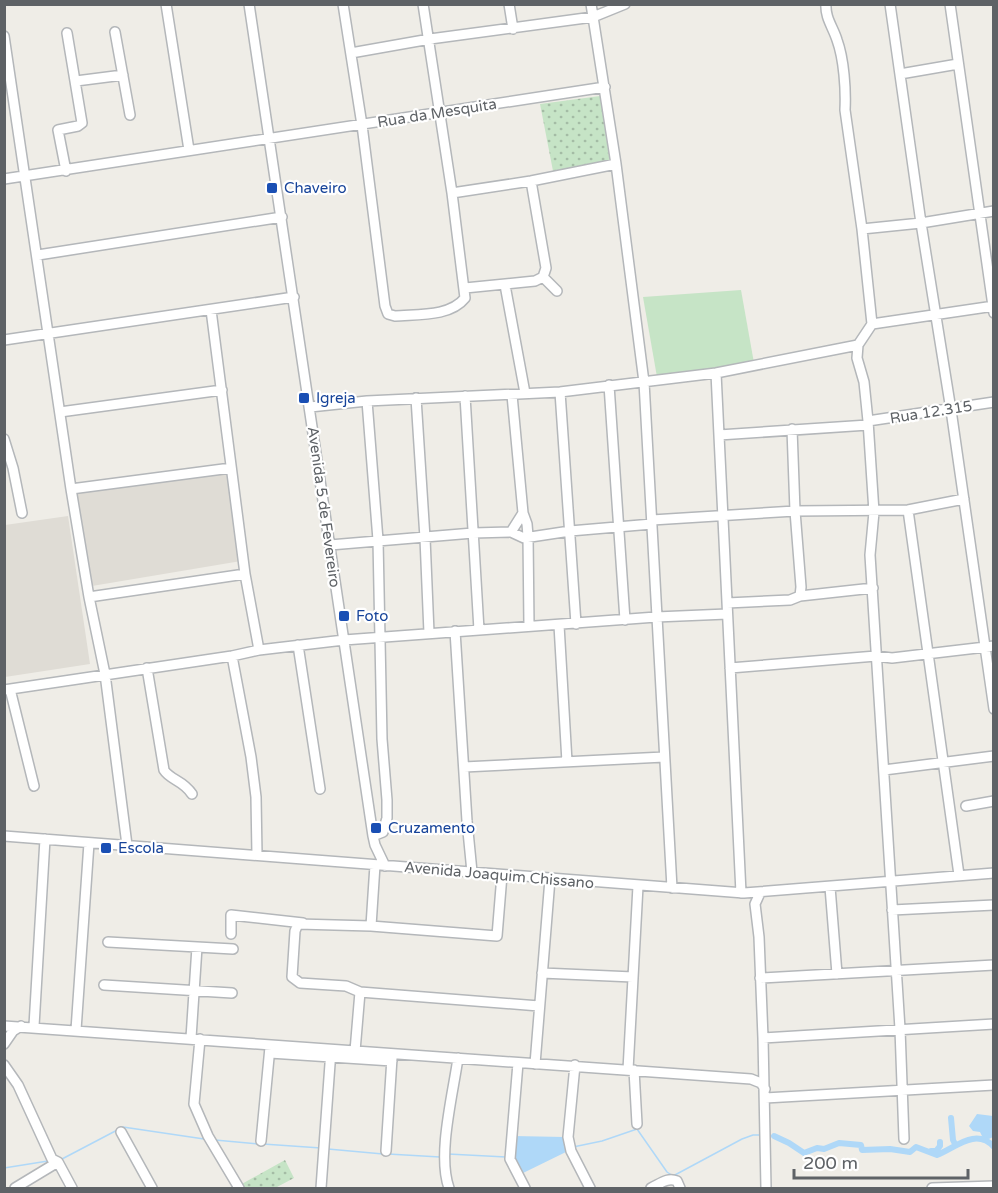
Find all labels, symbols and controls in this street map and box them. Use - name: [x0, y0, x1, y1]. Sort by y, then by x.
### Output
- street label: Rua da Mesquita: [376, 95, 498, 131]
- place label: Chaveiro: [284, 179, 347, 197]
- marker: Chaveiro: [265, 181, 279, 195]
- place label: Igreja: [316, 389, 356, 407]
- marker: Igreja: [297, 391, 311, 405]
- street label: Rua 12.315: [889, 397, 973, 427]
- street label: Avenida 5 de Fevereiro: [304, 425, 344, 589]
- place label: Foto: [356, 607, 388, 625]
- marker: Foto: [337, 609, 351, 623]
- place label: Cruzamento: [388, 819, 475, 837]
- marker: Cruzamento: [369, 821, 383, 835]
- place label: Escola: [118, 839, 164, 857]
- marker: Escola: [99, 841, 113, 855]
- street label: Avenida Joaquim Chissano: [403, 858, 595, 892]
- scale bar: [794, 1142, 968, 1180]
- text: 200 m: [803, 1152, 858, 1174]

